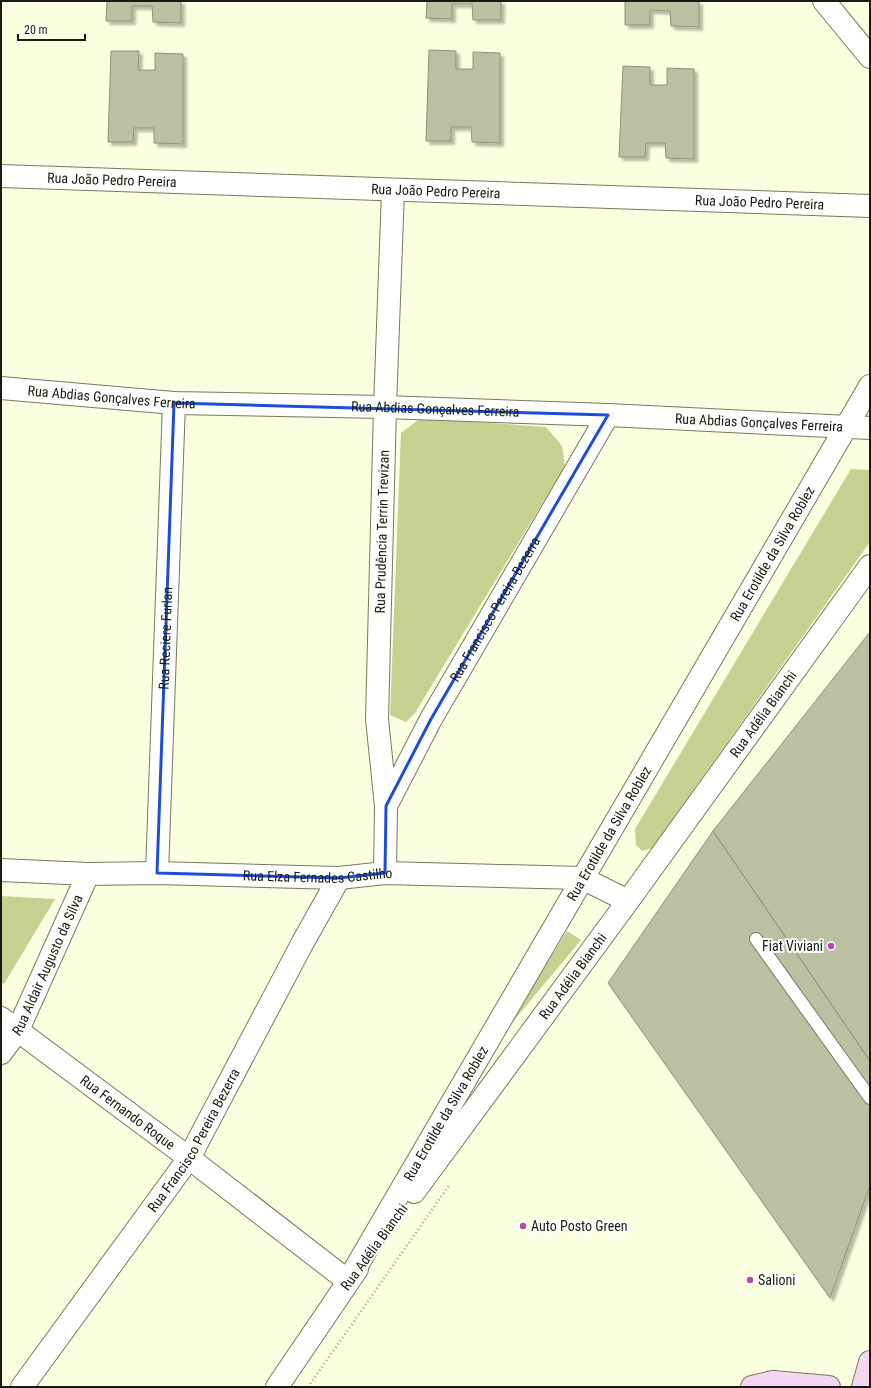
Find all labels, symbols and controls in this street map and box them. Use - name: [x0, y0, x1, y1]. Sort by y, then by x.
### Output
- scale bar: [18, 16, 85, 42]
- text: 20 m: [24, 23, 48, 37]
- street label: Rua João Pedro Pereira: [47, 170, 177, 190]
- street label: Rua João Pedro Pereira: [371, 181, 501, 201]
- street label: Rua João Pedro Pereira: [695, 192, 824, 212]
- street label: Rua Abdias Gonçalves Ferreira: [27, 382, 196, 411]
- street label: Rua Abdias Gonçalves Ferreira: [351, 398, 520, 420]
- street label: Rua Abdias Gonçalves Ferreira: [675, 410, 843, 435]
- street label: Rua Prudência Terrin Trevizan: [372, 450, 392, 614]
- street label: Rua Erotilde da Silva Roblez: [727, 483, 818, 624]
- street label: Rua Francisco Pereira Bezerra: [447, 534, 543, 684]
- street label: Rua Reciere Furlan: [156, 587, 175, 690]
- street label: Rua Adélia Bianchi: [727, 668, 800, 760]
- street label: Rua Erotilde da Silva Roblez: [563, 763, 655, 904]
- street label: Rua Elza Fernades Castilho: [243, 865, 393, 886]
- street label: Rua Aldair Augusto da Silva: [9, 892, 86, 1039]
- street label: Rua Adélia Bianchi: [536, 930, 610, 1022]
- place label: Fiat Viviani: [762, 938, 823, 954]
- marker: Fiat Viviani: [826, 941, 836, 951]
- street label: Rua Erotilde da Silva Roblez: [400, 1043, 491, 1184]
- street label: Rua Francisco Pereira Bezerra: [144, 1066, 243, 1215]
- street label: Rua Fernando Roque: [77, 1072, 179, 1153]
- street label: Rua Adélia Bianchi: [337, 1201, 411, 1293]
- place label: Auto Posto Green: [531, 1218, 628, 1234]
- marker: Auto Posto Green: [518, 1221, 528, 1231]
- place label: Salioni: [758, 1272, 795, 1288]
- marker: Salioni: [745, 1275, 755, 1285]

